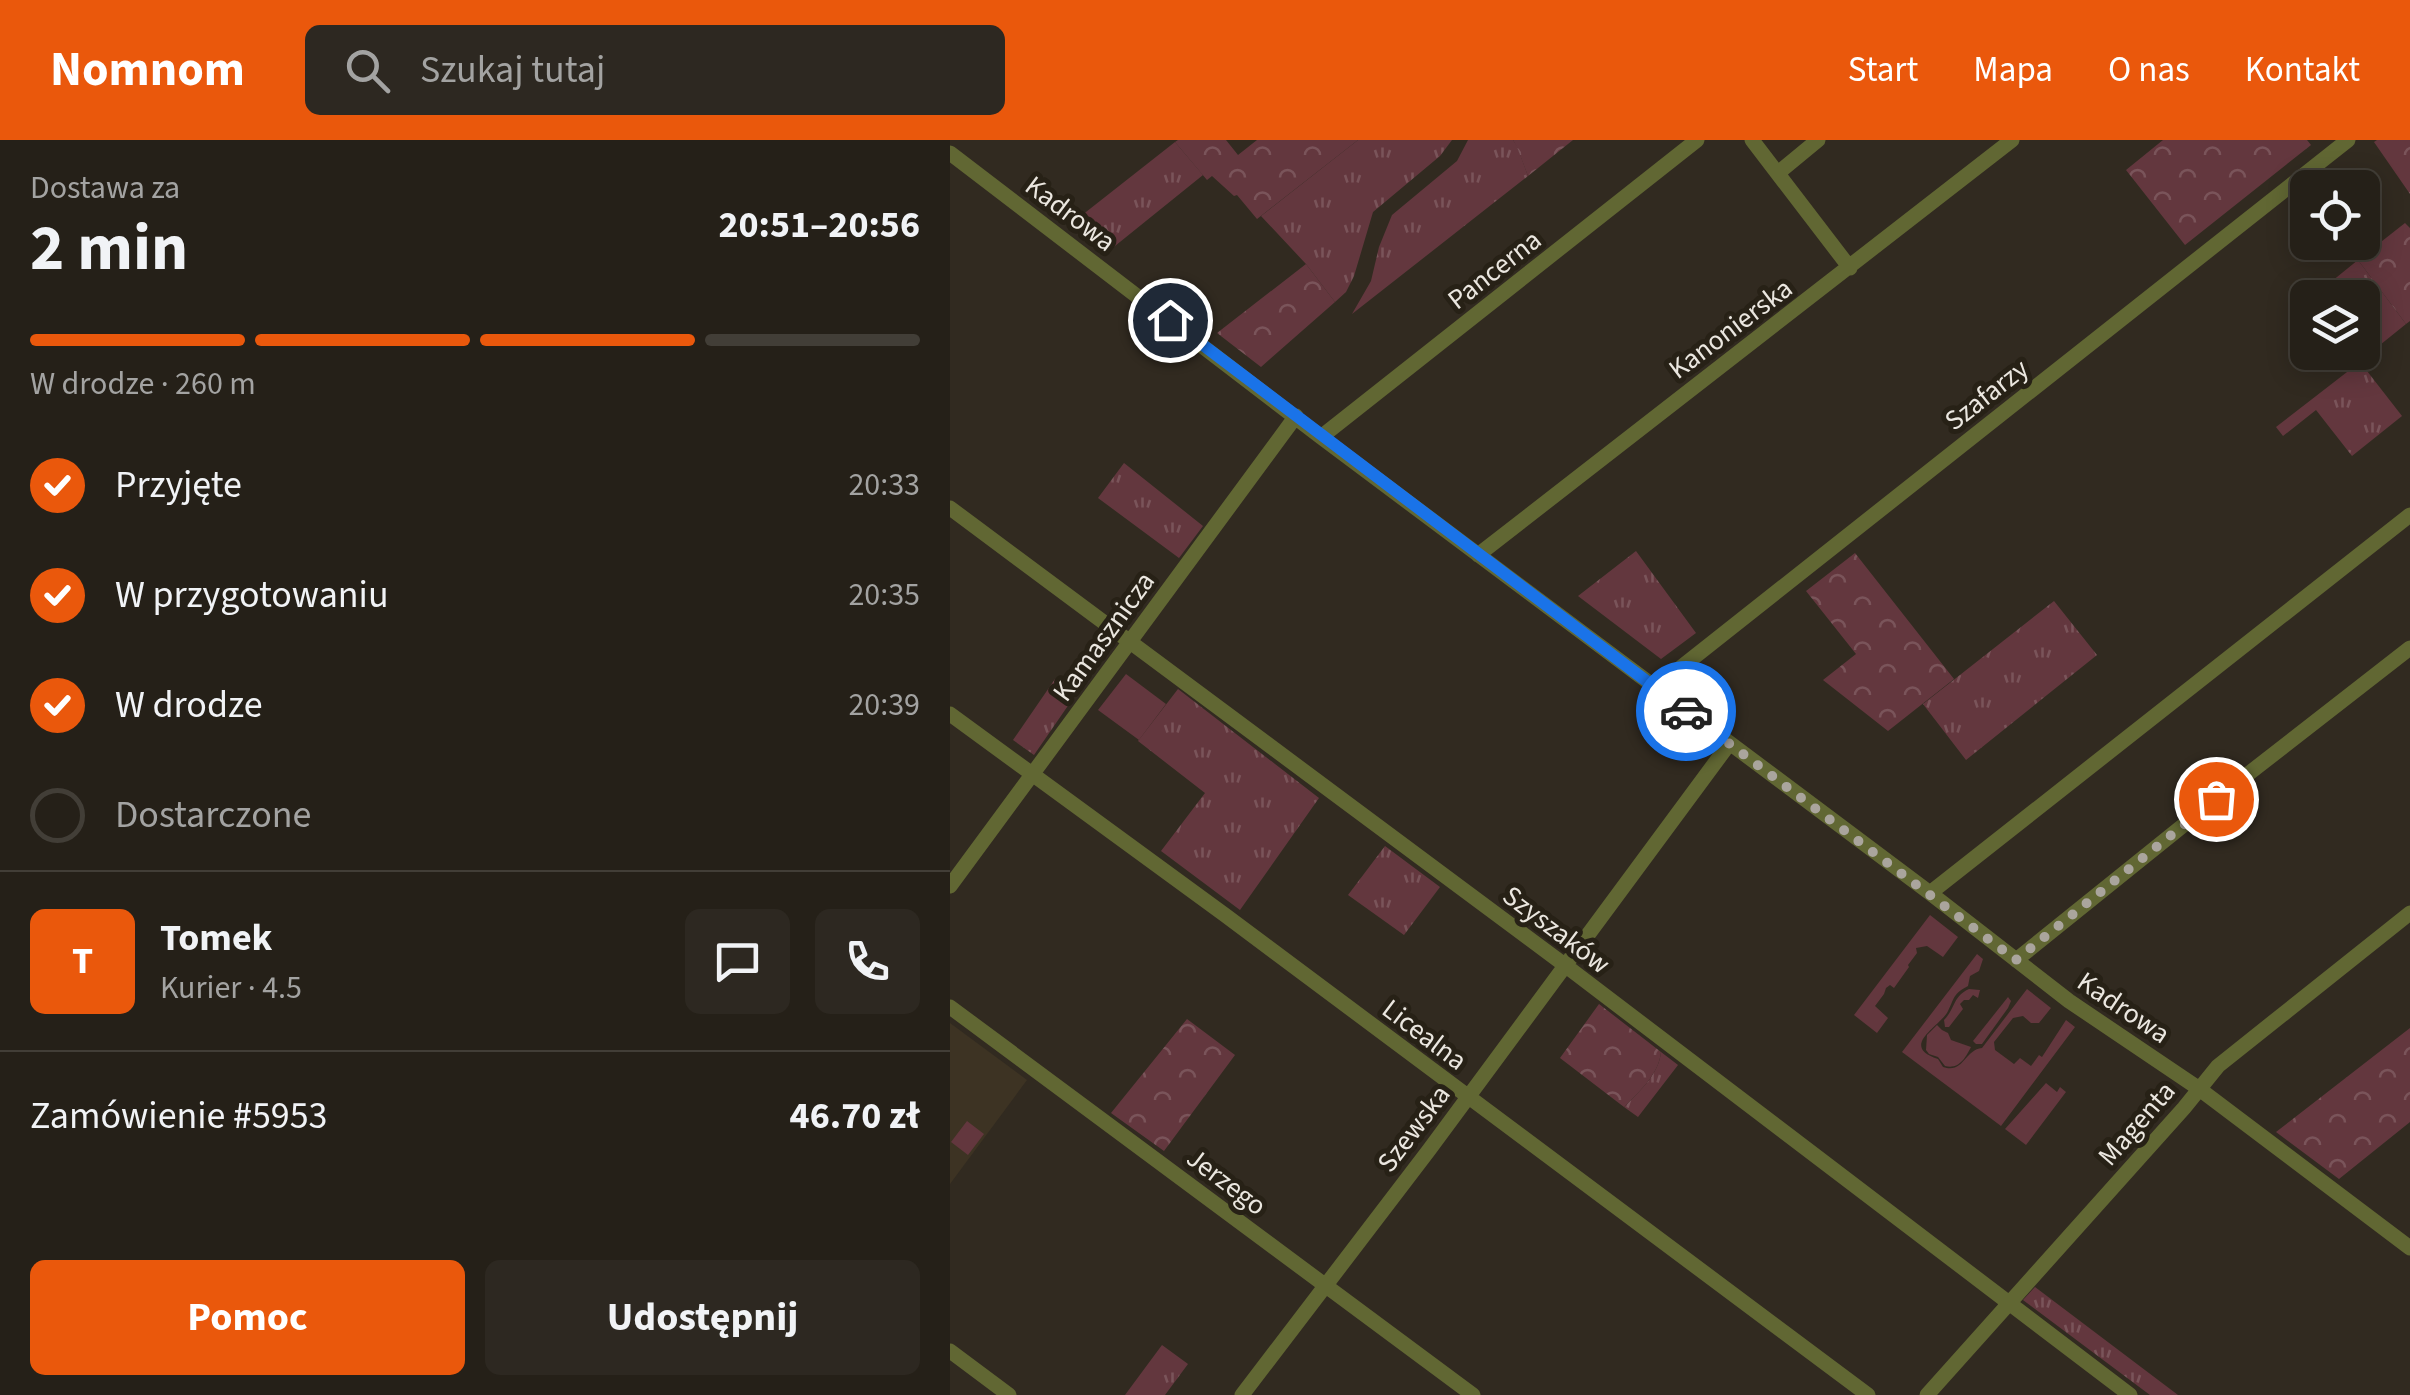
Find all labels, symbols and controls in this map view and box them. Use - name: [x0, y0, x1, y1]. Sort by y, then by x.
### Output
- search box: [305, 25, 1005, 115]
- text: Nomnom: [50, 36, 245, 104]
- icon: search: [340, 43, 395, 98]
- text: Szukaj tutaj: [420, 43, 605, 97]
- text: Start: [1848, 45, 1918, 95]
- text: Mapa: [1973, 45, 2053, 95]
- text: O nas: [2108, 45, 2190, 95]
- text: Kontakt: [2245, 45, 2360, 95]
- text: Dostawa za: [30, 165, 180, 211]
- street label: Kadrowa: [1017, 166, 1124, 261]
- map controls: [2290, 170, 2380, 370]
- button: locate: [2290, 170, 2380, 260]
- text: 20:51–20:56: [718, 198, 920, 252]
- text: 2 min: [30, 202, 188, 295]
- street label: Pancerna: [1439, 220, 1550, 319]
- street label: Kanonierska: [1660, 269, 1801, 389]
- pin: [1128, 278, 1213, 363]
- button: layers: [2290, 280, 2380, 370]
- icon: home: [1143, 293, 1198, 348]
- street label: Szafarzy: [1936, 349, 2037, 440]
- text: W drodze · 260 m: [30, 361, 256, 407]
- icon: check: [30, 458, 85, 513]
- text: Przyjęte: [115, 458, 242, 512]
- text: 20:33: [848, 462, 920, 508]
- street label: Kamasznicza: [1043, 563, 1165, 710]
- icon: check: [30, 568, 85, 623]
- text: W przygotowaniu: [115, 568, 389, 622]
- text: 20:35: [848, 572, 920, 618]
- courier: [1636, 661, 1736, 761]
- icon: check: [30, 678, 85, 733]
- text: W drodze: [115, 678, 263, 732]
- text: 20:39: [848, 682, 920, 728]
- icon: car: [1659, 684, 1714, 739]
- pin: [2174, 757, 2259, 842]
- icon: bag: [2189, 772, 2244, 827]
- text: Dostarczone: [115, 788, 311, 842]
- street label: Szyszaków: [1494, 876, 1619, 984]
- button: chat: [685, 909, 790, 1014]
- button: phone: [815, 909, 920, 1014]
- text: Tomek: [160, 911, 272, 965]
- text: T: [72, 934, 93, 988]
- street label: Kadrowa: [2069, 962, 2178, 1054]
- text: Kurier · 4.5: [160, 965, 302, 1011]
- street label: Licealna: [1374, 990, 1475, 1080]
- street label: Magenta: [2089, 1073, 2185, 1175]
- street label: Szewska: [1368, 1077, 1460, 1181]
- text: Zamówienie #5953: [30, 1089, 328, 1143]
- text: 46.70 zł: [790, 1089, 920, 1143]
- street label: Jerzego: [1178, 1138, 1275, 1225]
- button: Pomoc: [30, 1260, 465, 1375]
- button: Udostępnij: [485, 1260, 920, 1375]

